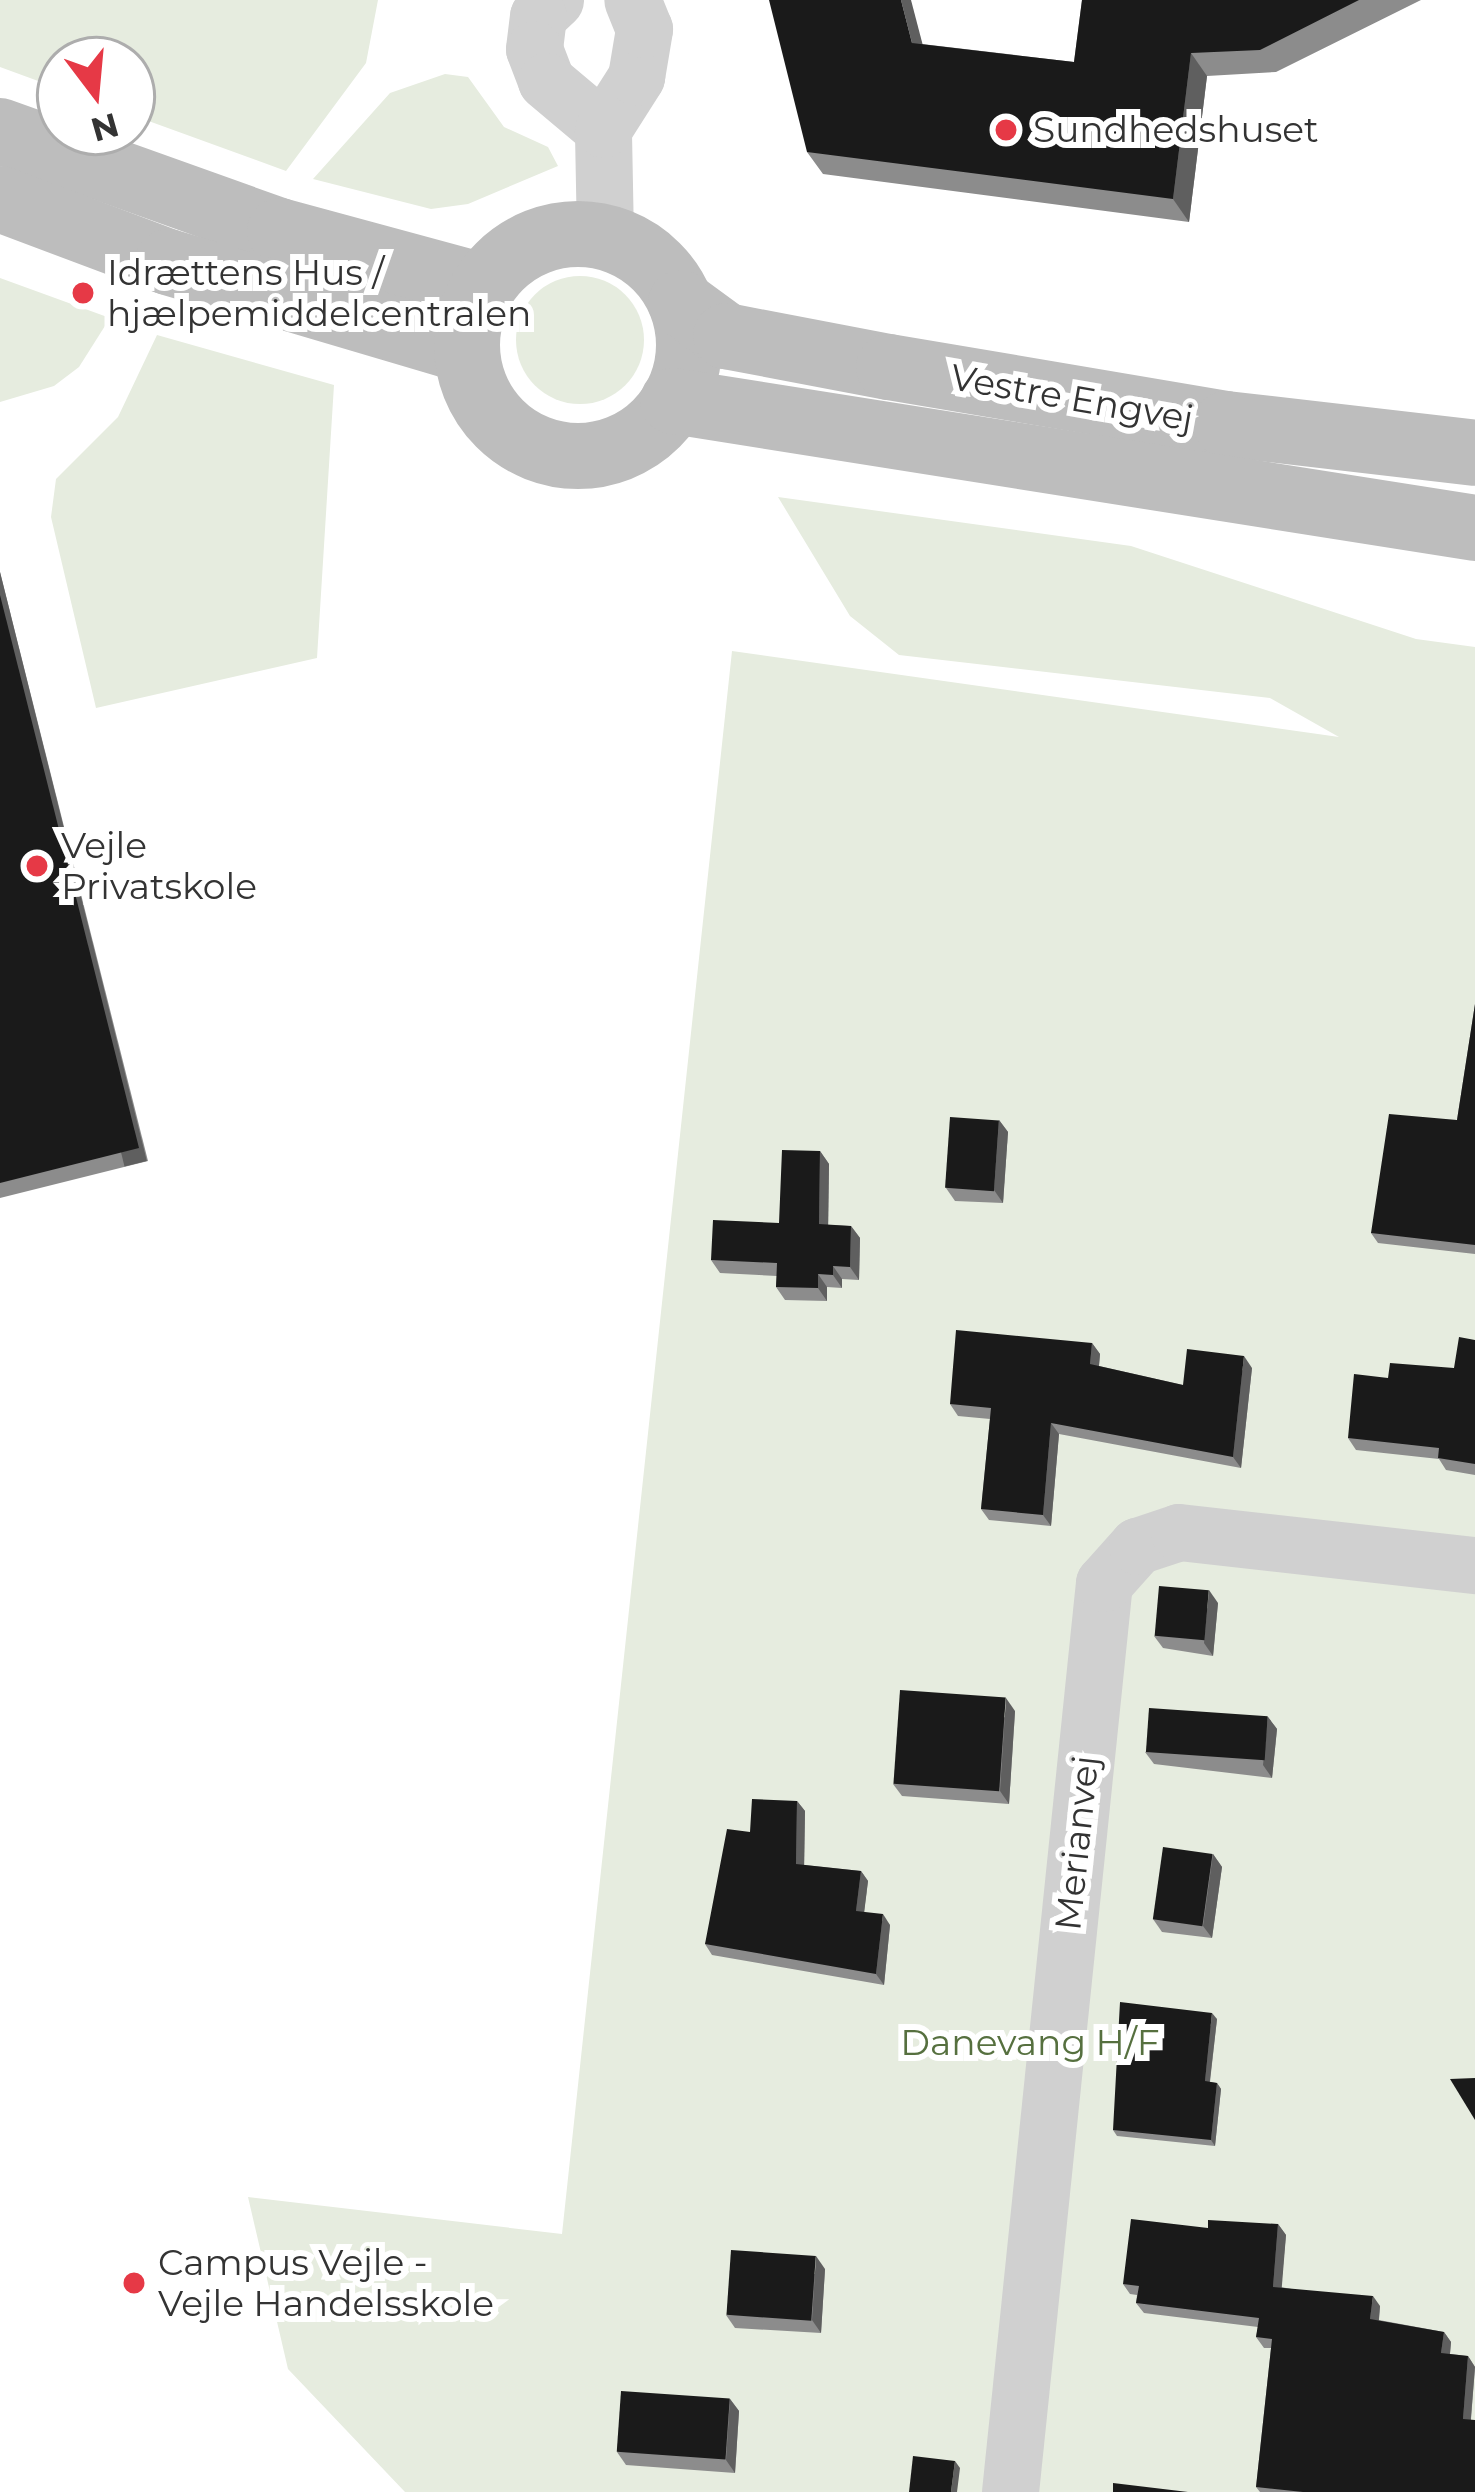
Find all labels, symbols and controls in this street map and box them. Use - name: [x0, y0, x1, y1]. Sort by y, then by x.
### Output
- north arrow: [36, 36, 156, 156]
- text: N: [87, 105, 123, 151]
- place label: Sundhedshuset: [1033, 108, 1319, 152]
- marker: Sundhedshuset: [990, 114, 1022, 146]
- place label: Idrættens Hus / hjælpemiddelcentralen: [107, 250, 531, 335]
- marker: Idrættens Hus / hjælpemiddelcentralen: [70, 280, 96, 306]
- street label: Vestre Engvej: [947, 355, 1197, 441]
- place label: Vejle Privatskole: [61, 823, 257, 908]
- marker: Vejle Privatskole: [24, 853, 50, 879]
- street label: Merianvej: [1046, 1753, 1108, 1933]
- park label: Danevang H/F: [900, 2021, 1160, 2065]
- place label: Campus Vejle - Vejle Handelsskole: [158, 2240, 494, 2325]
- marker: Campus Vejle - Vejle Handelsskole: [121, 2270, 147, 2296]

